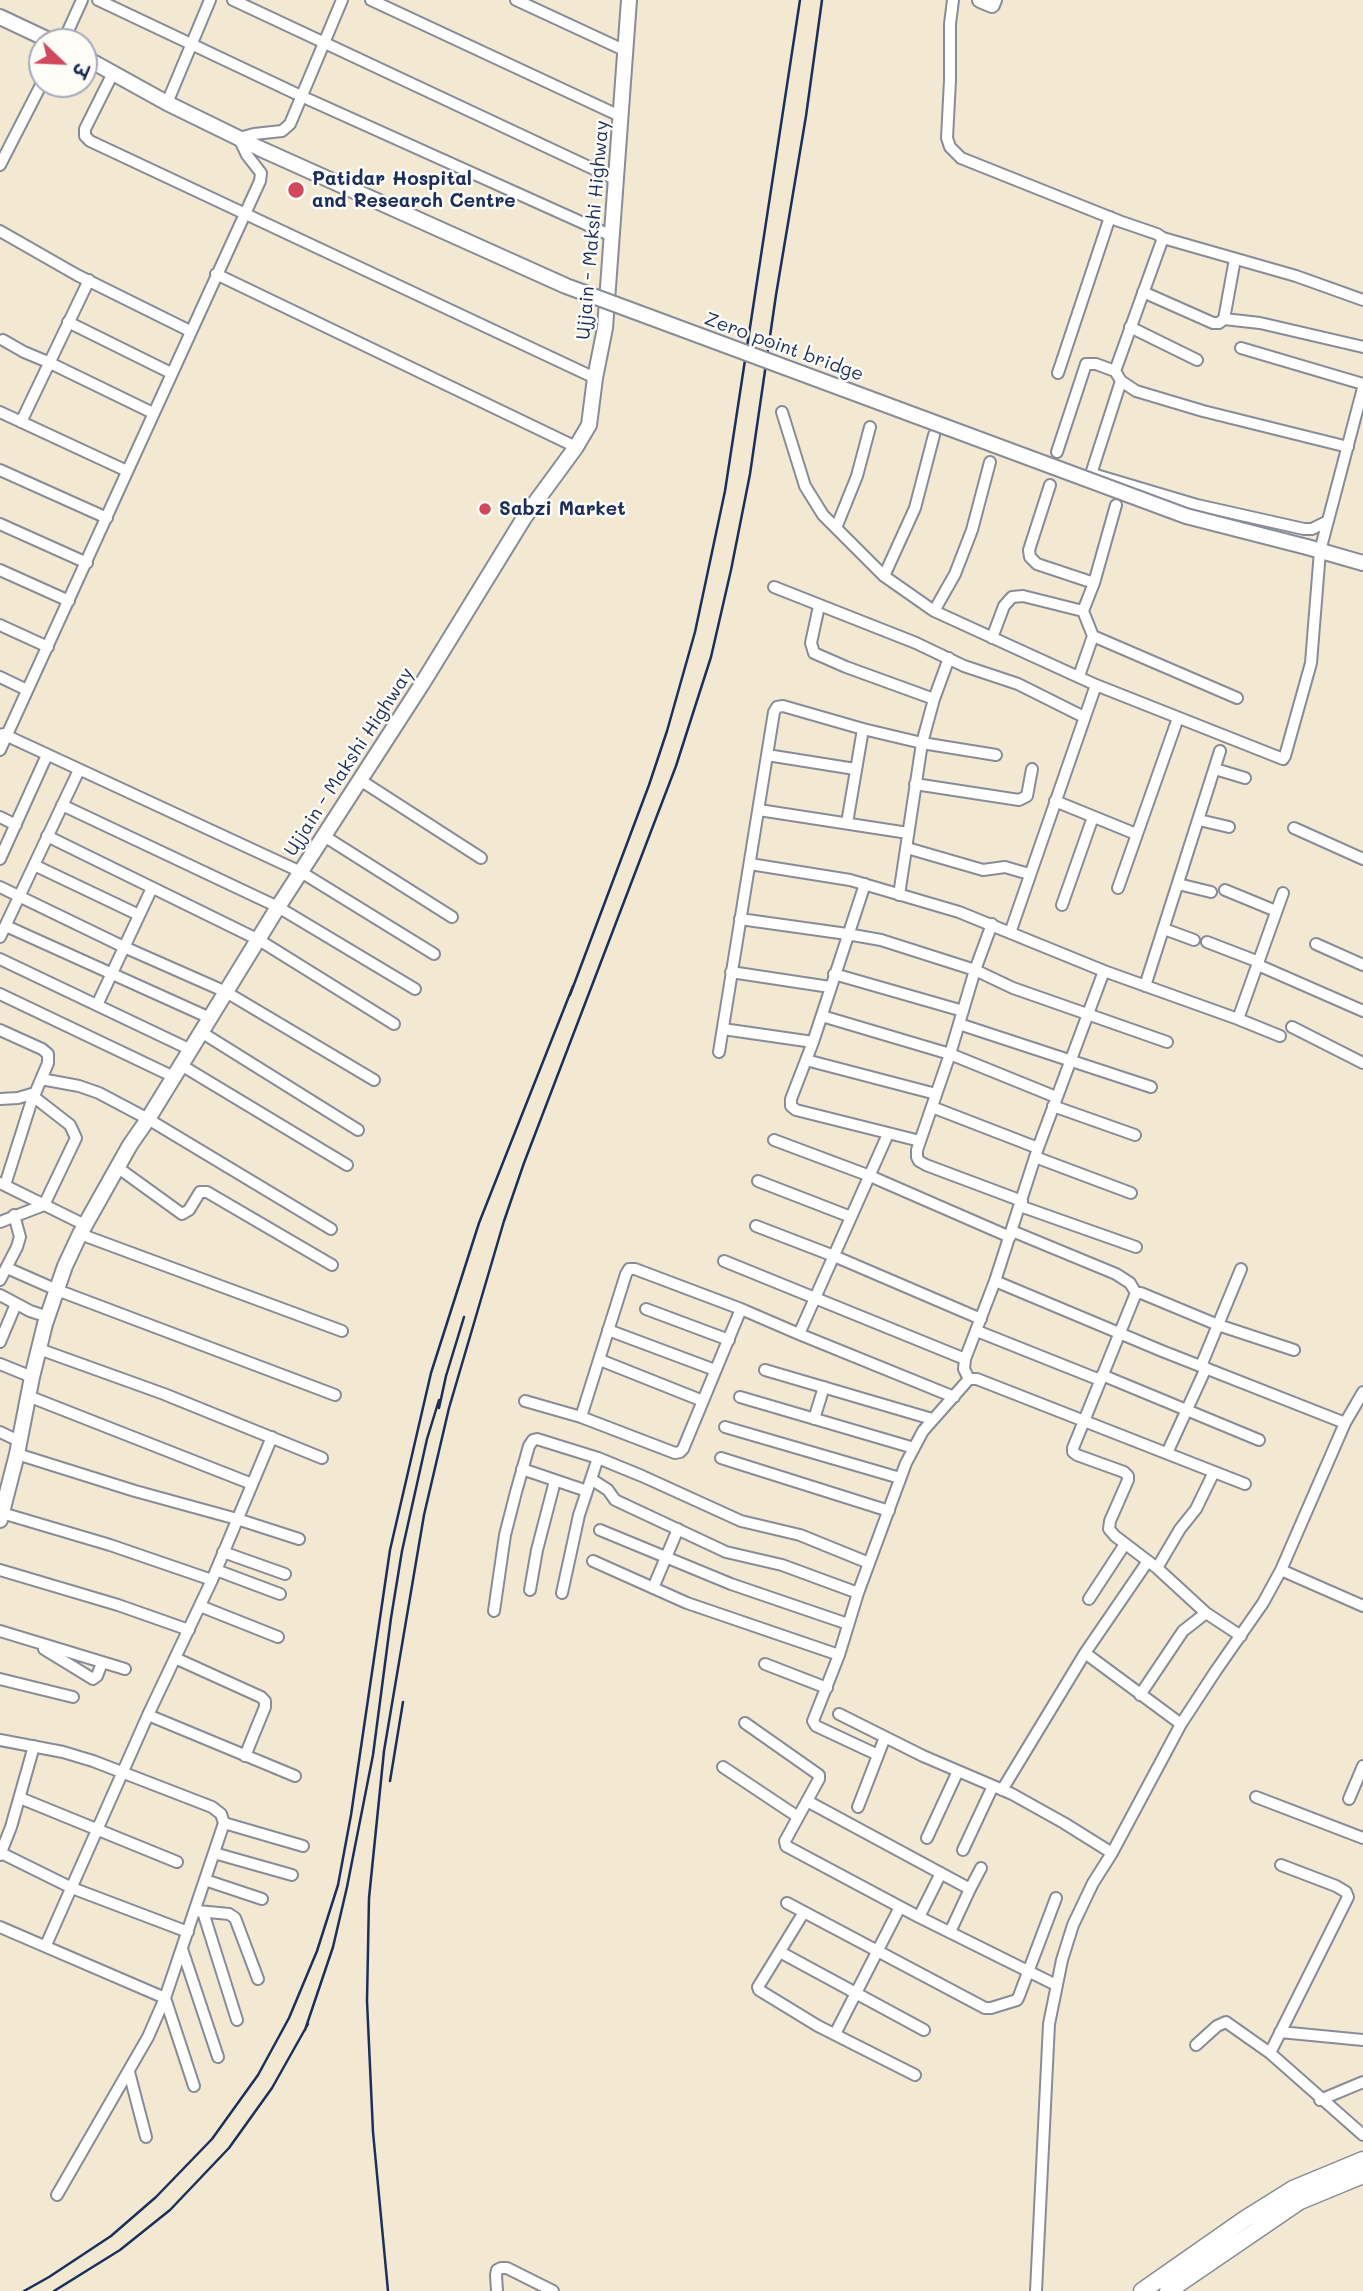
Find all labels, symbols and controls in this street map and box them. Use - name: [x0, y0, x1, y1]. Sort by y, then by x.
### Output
- north arrow: [28, 28, 98, 98]
- text: उ: [67, 60, 95, 81]
- street label: Ujjain - Makshi Highway: [572, 119, 614, 341]
- place label: Patidar Hospital and Research Centre: [312, 168, 516, 212]
- marker: Patidar Hospital and Research Centre: [286, 180, 306, 200]
- street label: Zero point bridge: [701, 308, 867, 386]
- place label: Sabzi Market: [499, 498, 626, 520]
- marker: Sabzi Market: [477, 501, 493, 517]
- street label: Ujjain - Makshi Highway: [279, 663, 419, 861]

